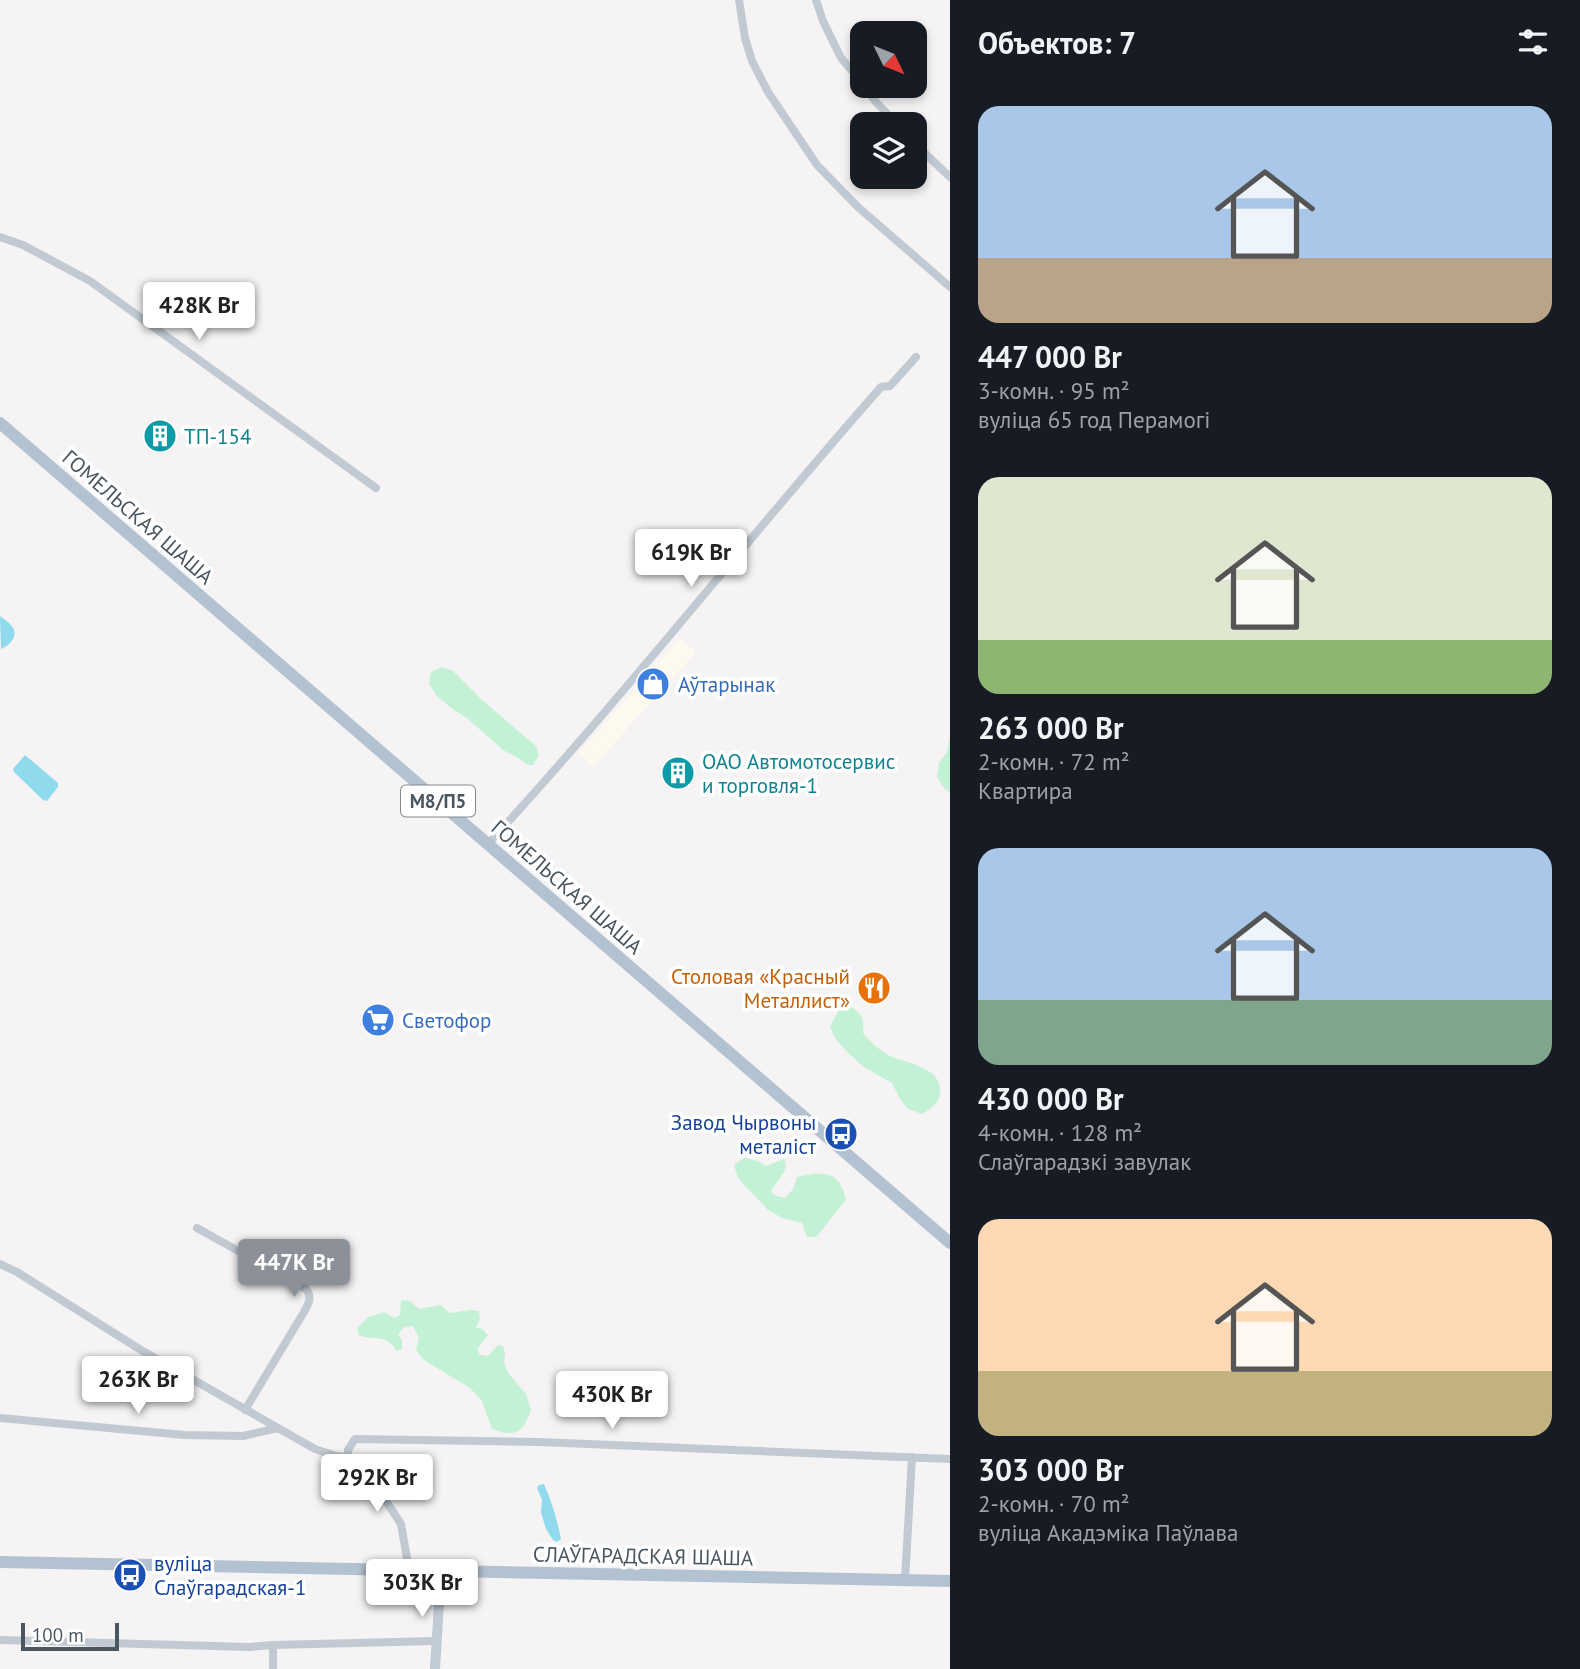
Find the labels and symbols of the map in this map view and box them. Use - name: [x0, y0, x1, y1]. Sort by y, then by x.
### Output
- north arrow: [850, 21, 928, 98]
- pin: 428K Br: [134, 282, 264, 342]
- building icon: ТП-154: [141, 417, 179, 455]
- place label: ТП-154: [184, 423, 251, 450]
- street label: ГОМЕЛЬСКАЯ ШАША: [57, 444, 220, 590]
- pin: 619K Br: [626, 530, 756, 589]
- shop icon: Аўтарынак: [634, 665, 672, 703]
- place label: Аўтарынак: [678, 671, 775, 698]
- place label: ОАО Автомотосервис и торговля-1: [702, 748, 895, 799]
- building icon: ОАО Автомотосервис и торговля-1: [659, 754, 697, 792]
- road number: М8/П5: [401, 786, 475, 816]
- street label: ГОМЕЛЬСКАЯ ШАША: [486, 814, 649, 960]
- place label: Столовая «Красный Металлист»: [671, 963, 850, 1014]
- restaurant icon: Столовая «Красный Металлист»: [855, 969, 893, 1007]
- supermarket icon: Светофор: [359, 1001, 397, 1039]
- place label: Светофор: [402, 1007, 491, 1034]
- place label: Завод Чырвоны металіст: [671, 1109, 817, 1160]
- bus stop icon: Завод Чырвоны металіст: [822, 1115, 860, 1153]
- pin: 447K Br: [229, 1240, 359, 1299]
- pin: 263K Br: [73, 1356, 203, 1416]
- pin: 430K Br: [547, 1372, 677, 1431]
- pin: 292K Br: [312, 1454, 442, 1514]
- street label: СЛАЎГАРАДСКАЯ ШАША: [533, 1541, 754, 1571]
- place label: вуліца Слаўгарадская-1: [154, 1550, 306, 1601]
- bus stop icon: вуліца Слаўгарадская-1: [111, 1556, 149, 1594]
- pin: 303K Br: [357, 1560, 487, 1619]
- scale bar: [21, 1620, 119, 1652]

